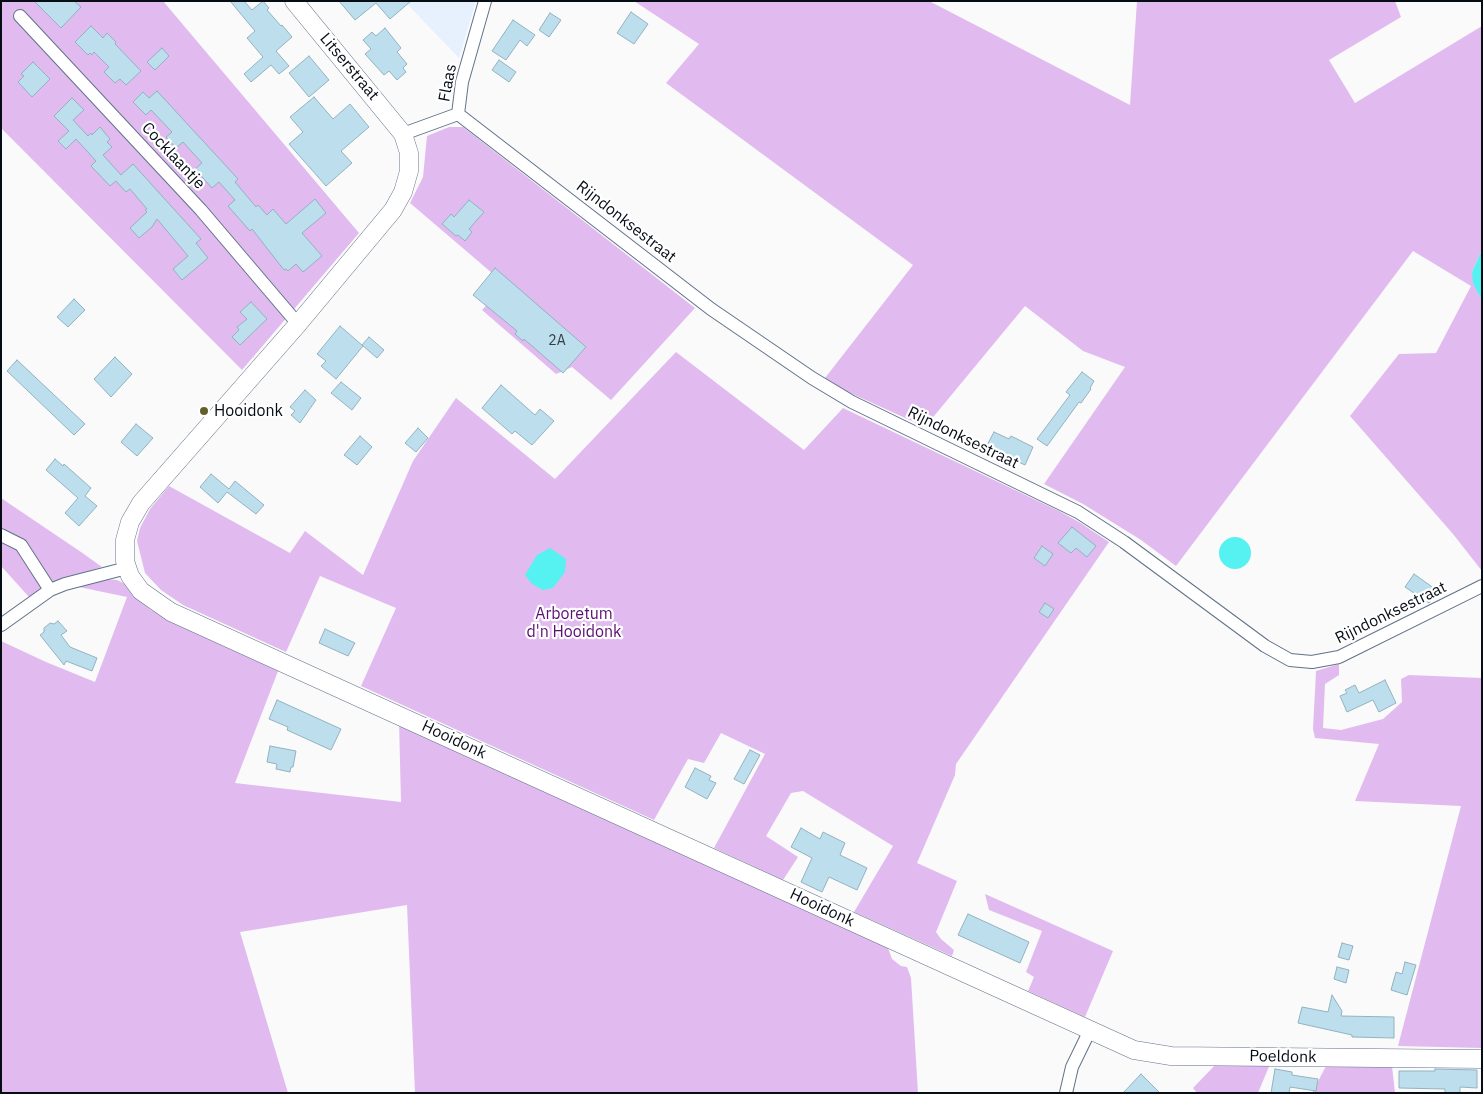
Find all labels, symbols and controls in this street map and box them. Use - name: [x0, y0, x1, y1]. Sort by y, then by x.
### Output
- street label: Litserstraat: [315, 29, 383, 105]
- street label: Flaas: [435, 62, 461, 104]
- street label: Cocklaantje: [137, 119, 209, 193]
- street label: Rijndonksestraat: [572, 177, 680, 267]
- house number: 2A: [548, 333, 566, 349]
- place label: Hooidonk: [214, 401, 283, 421]
- street label: Rijndonksestraat: [904, 403, 1022, 473]
- marker: Hooidonk: [198, 405, 210, 417]
- street label: Rijndonksestraat: [1332, 578, 1450, 648]
- park label: Arboretum d'n Hooidonk: [526, 604, 622, 642]
- street label: Hooidonk: [419, 717, 489, 763]
- street label: Hooidonk: [787, 885, 857, 931]
- street label: Poeldonk: [1249, 1047, 1317, 1067]

